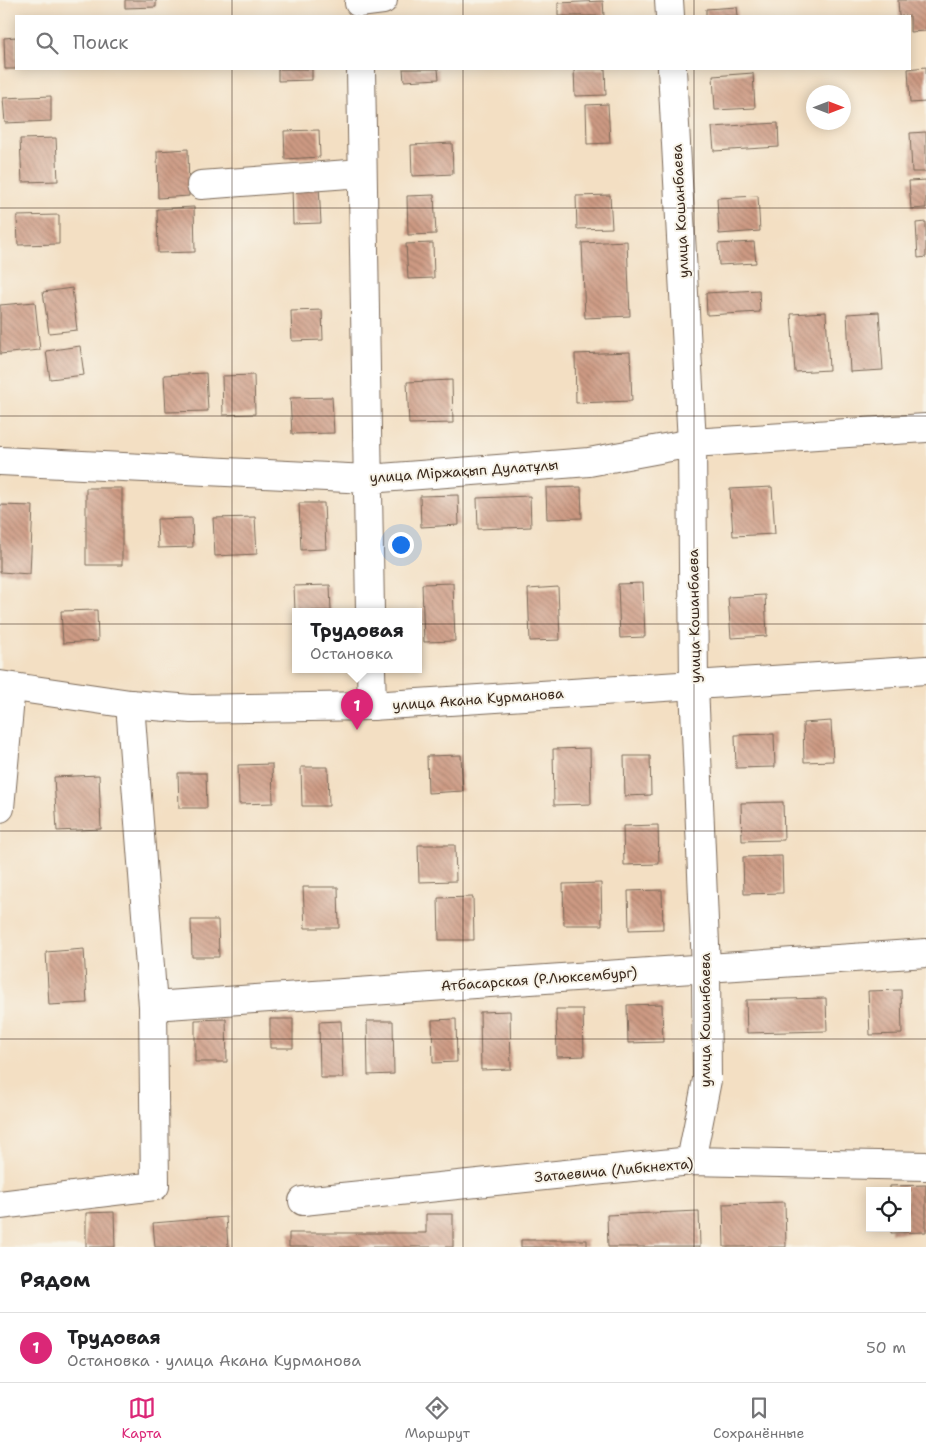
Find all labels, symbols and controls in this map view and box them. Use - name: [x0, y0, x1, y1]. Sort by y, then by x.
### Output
- search box: [15, 15, 911, 70]
- icon: search: [33, 29, 61, 57]
- text: Поиск: [73, 30, 128, 55]
- north arrow: [806, 85, 851, 130]
- street label: улица Кошанбаева: [667, 143, 693, 279]
- street label: улица Міржақып Дулатұлы: [369, 455, 559, 487]
- your location: [388, 532, 414, 558]
- street label: улица Кошанбаева: [684, 548, 704, 683]
- popup: [292, 608, 422, 673]
- text: Трудовая: [310, 618, 404, 643]
- text: Остановка: [310, 643, 393, 664]
- street label: улица Акана Курманова: [392, 684, 564, 714]
- pin: 1: [341, 689, 373, 730]
- street label: улица Кошанбаева: [696, 953, 714, 1087]
- street label: Атбасарская (Р.Люксембург): [440, 963, 638, 995]
- street label: Затаевича (Либкнехта): [534, 1154, 694, 1186]
- map controls: [866, 1187, 911, 1232]
- button: locate: [866, 1187, 911, 1232]
- text: Рядом: [20, 1266, 90, 1294]
- text: Трудовая: [67, 1325, 161, 1350]
- text: 1: [32, 1337, 40, 1358]
- text: 50 m: [866, 1337, 906, 1358]
- text: Остановка · улица Акана Курманова: [67, 1350, 361, 1371]
- tab: Карта: [122, 1394, 162, 1442]
- tab: Маршрут: [405, 1394, 470, 1442]
- tab: Сохранённые: [713, 1394, 804, 1442]

